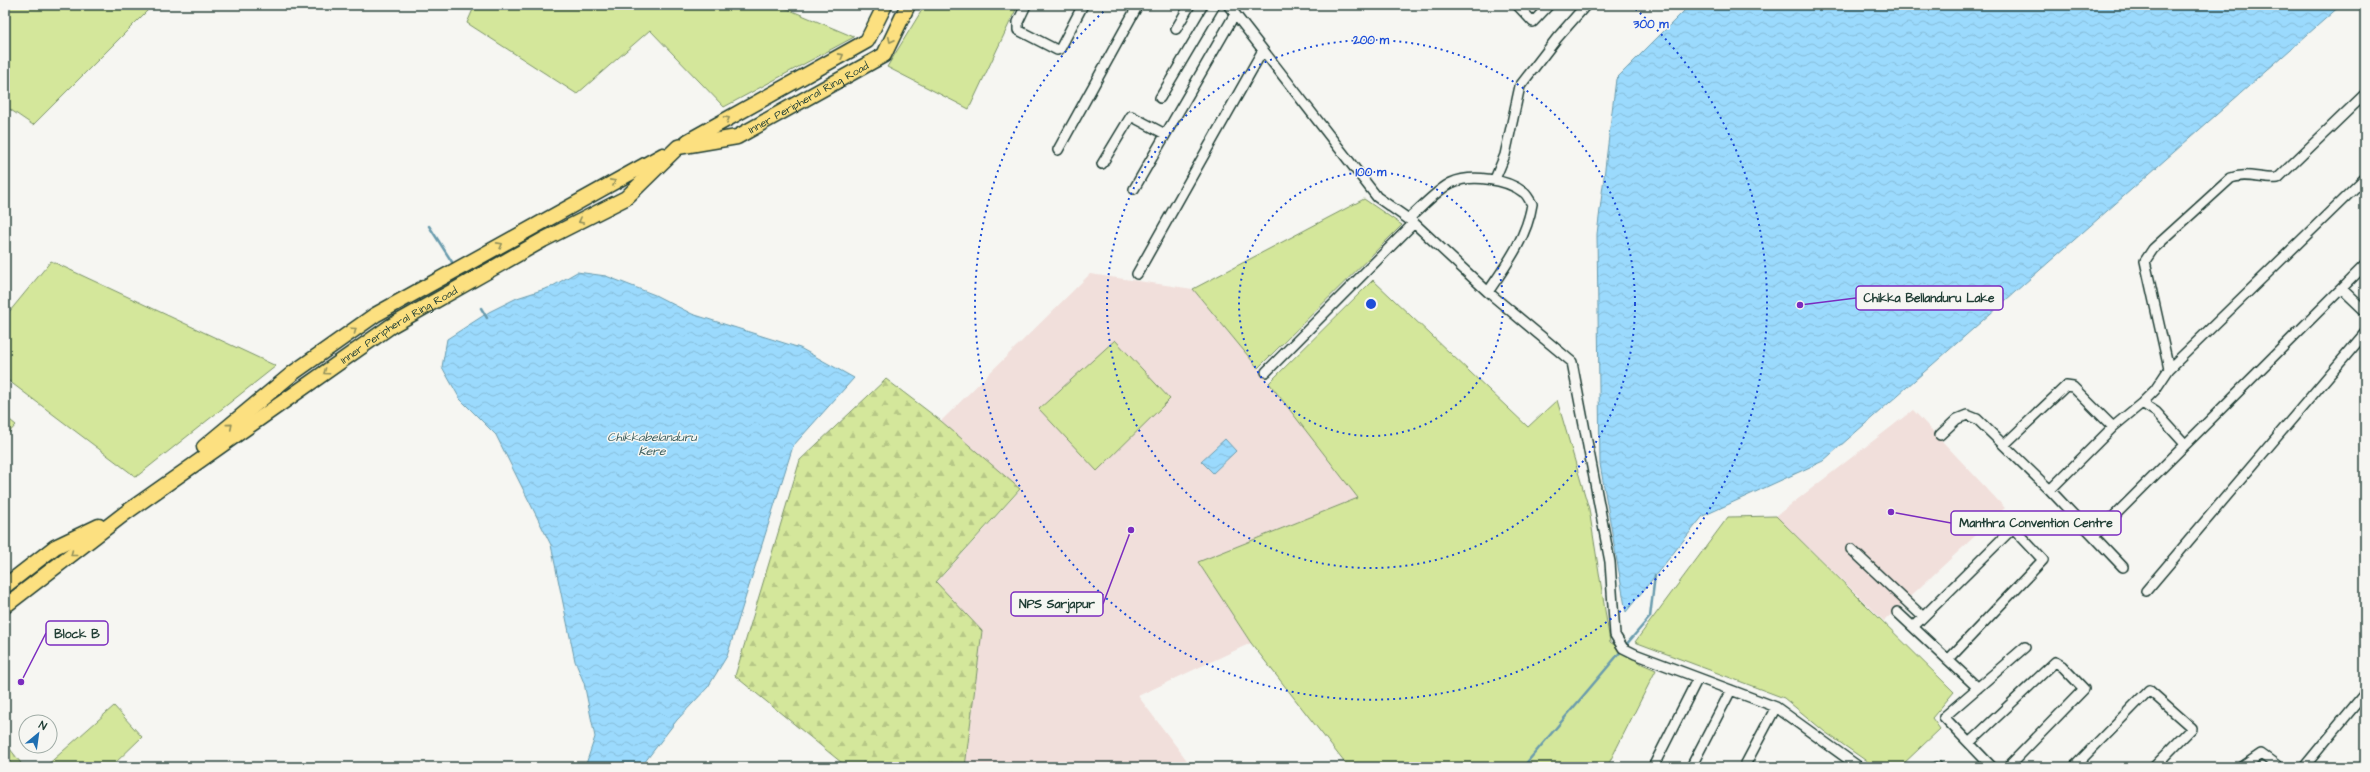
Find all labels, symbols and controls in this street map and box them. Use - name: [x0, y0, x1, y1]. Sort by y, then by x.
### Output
- text: 300 m: [1632, 16, 1669, 33]
- text: 200 m: [1352, 32, 1390, 49]
- one-way arrow: [888, 36, 896, 43]
- one-way arrow: [837, 53, 844, 61]
- street label: Inner Peripheral Ring Road: [745, 57, 872, 137]
- one-way arrow: [723, 117, 730, 124]
- text: 100 m: [1356, 164, 1387, 181]
- one-way arrow: [609, 179, 616, 187]
- one-way arrow: [578, 216, 585, 223]
- one-way arrow: [496, 242, 503, 249]
- street label: Inner Peripheral Ring Road: [337, 282, 460, 367]
- callout: Chikka Bellanduru Lake: [1856, 286, 2003, 310]
- text: Chikka Bellanduru Lake: [1864, 290, 1995, 307]
- centre of rings: [1364, 297, 1378, 311]
- one-way arrow: [350, 327, 357, 334]
- one-way arrow: [323, 367, 330, 375]
- one-way arrow: [225, 424, 232, 431]
- water label: Chikkabelanduru Kere: [607, 429, 698, 460]
- callout: Manthra Convention Centre: [1951, 511, 2121, 535]
- text: Manthra Convention Centre: [1959, 515, 2113, 532]
- one-way arrow: [70, 549, 77, 556]
- callout: NPS Sarjapur: [1011, 592, 1103, 616]
- text: NPS Sarjapur: [1019, 596, 1095, 614]
- callout: Block B: [46, 621, 108, 645]
- text: Block B: [54, 626, 100, 643]
- north arrow: [18, 714, 58, 754]
- text: N: [36, 717, 49, 734]

